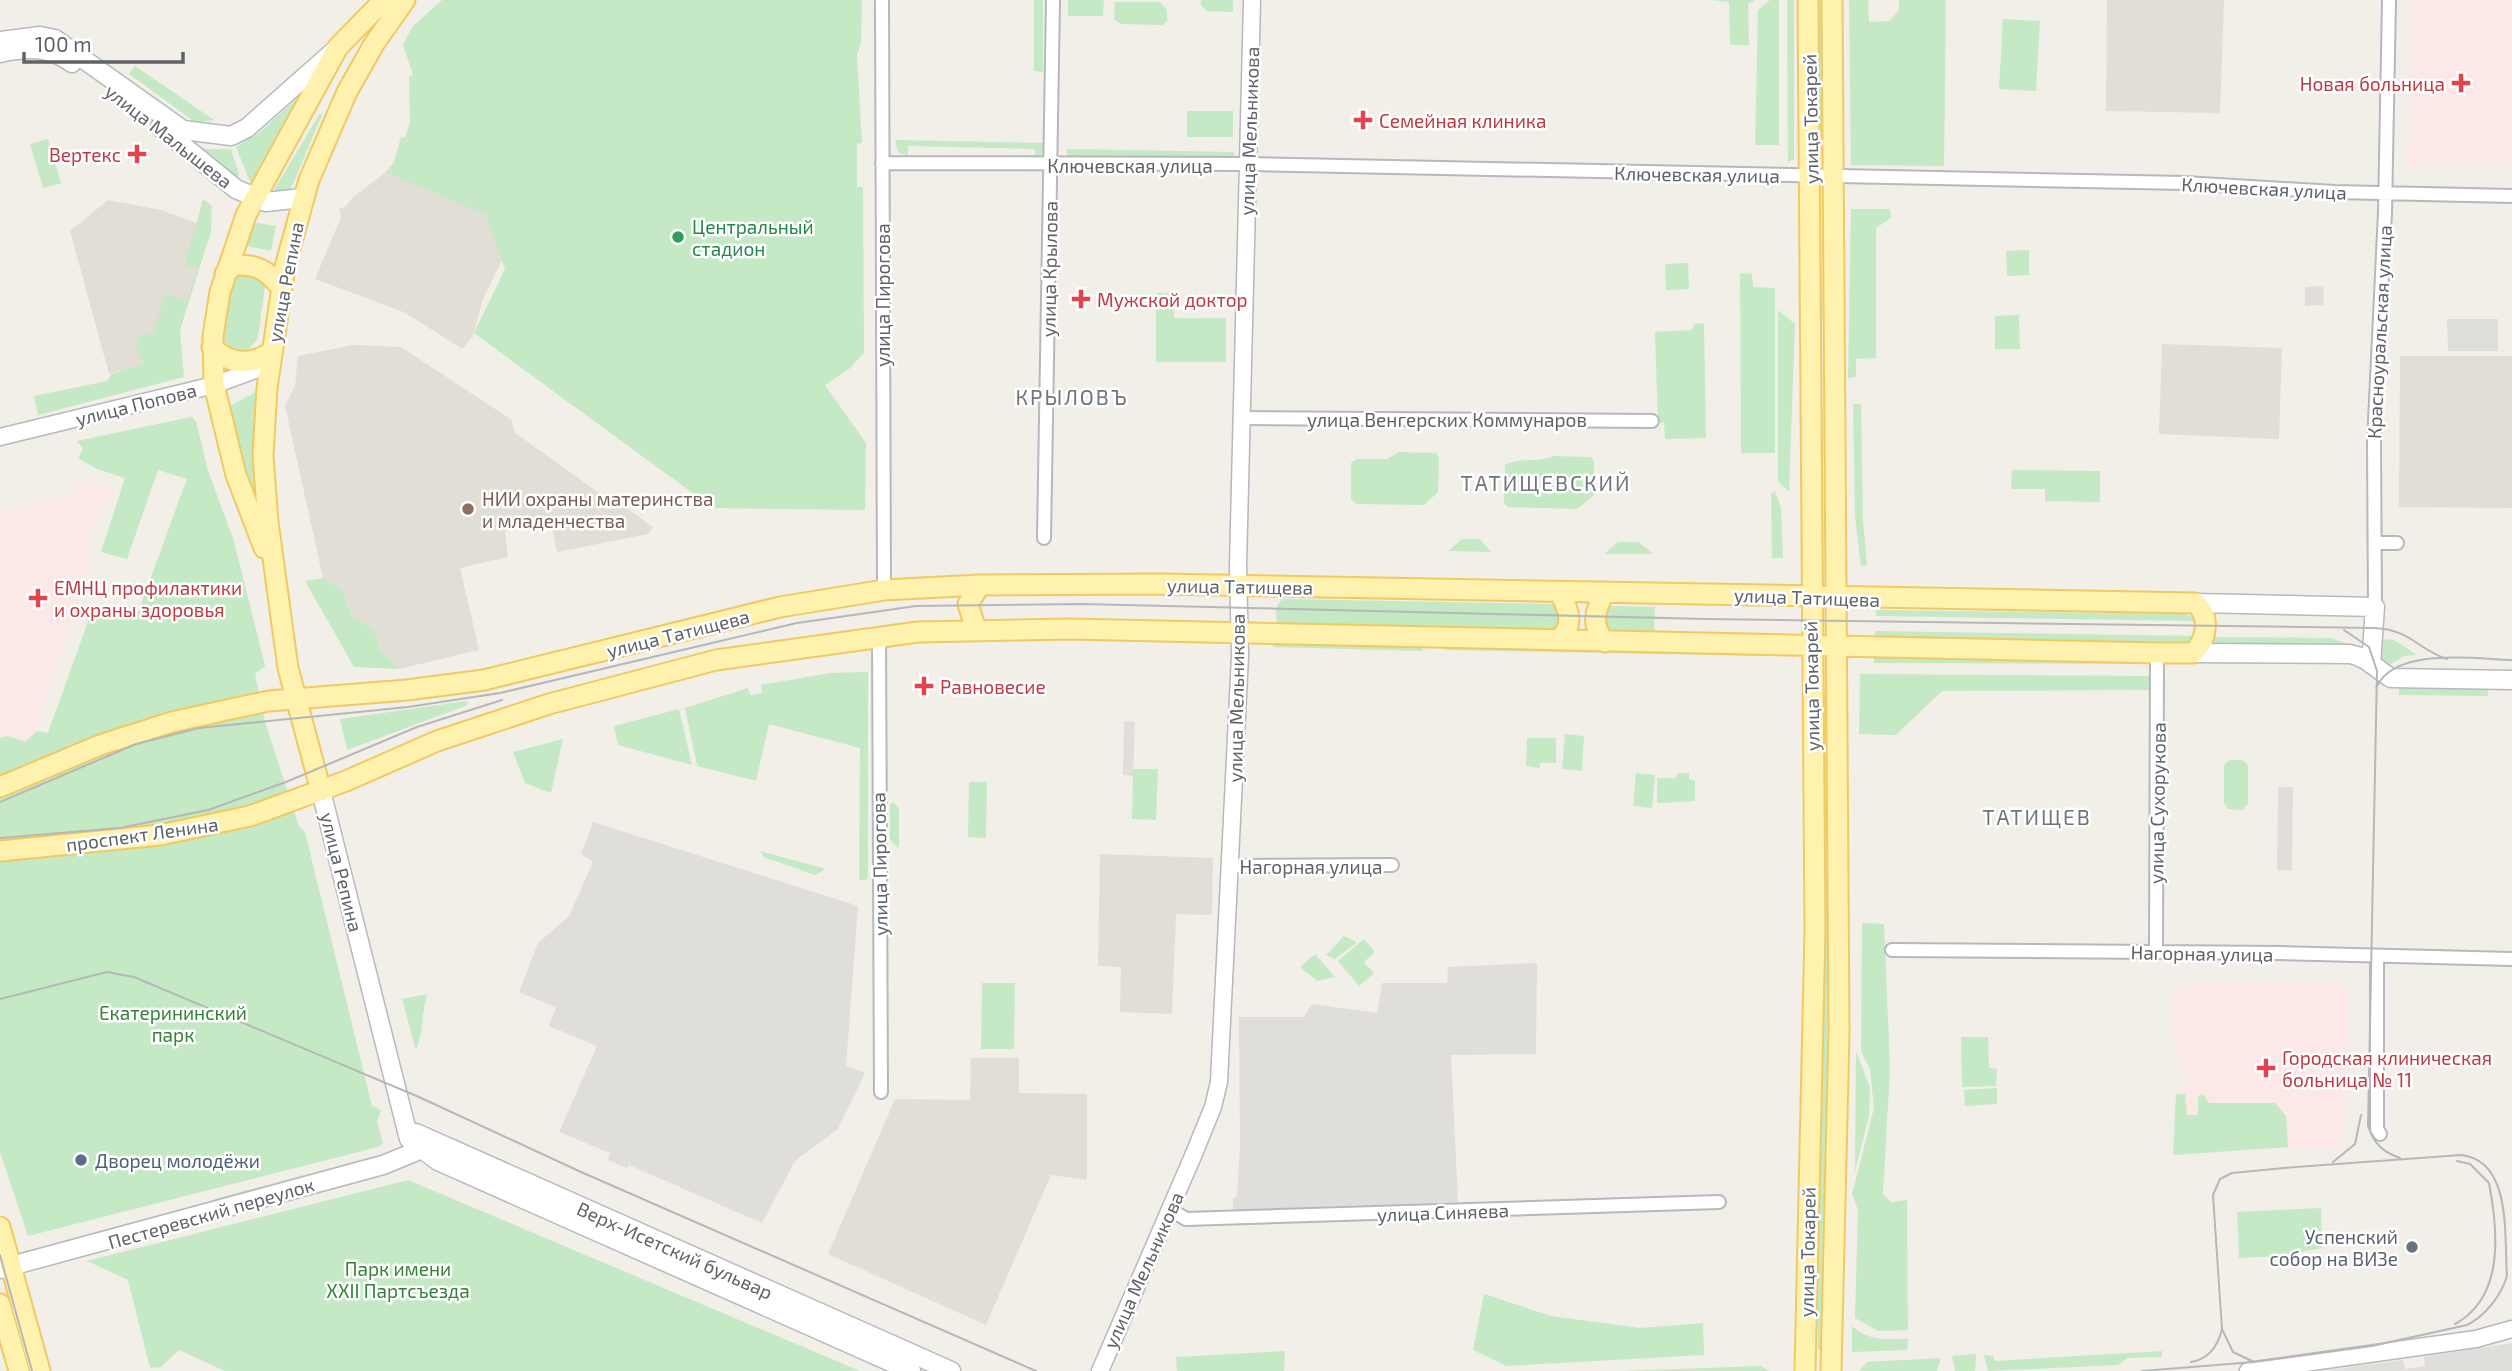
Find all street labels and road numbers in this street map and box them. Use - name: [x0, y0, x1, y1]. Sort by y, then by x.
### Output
- street label: улица Мельникова: [1235, 46, 1264, 216]
- street label: улица Токарей: [1797, 54, 1824, 184]
- street label: улица Малышева: [100, 79, 237, 194]
- street label: Ключевская улица: [1047, 154, 1213, 178]
- street label: Ключевская улица: [1614, 161, 1780, 188]
- street label: Ключевская улица: [2181, 172, 2347, 205]
- street label: улица Крылова: [1036, 201, 1063, 337]
- street label: улица Репина: [262, 220, 309, 344]
- street label: улица Пирогова: [871, 223, 895, 367]
- street label: Красноуральская улица: [2362, 225, 2397, 439]
- street label: улица Попова: [73, 378, 199, 431]
- street label: улица Венгерских Коммунаров: [1307, 408, 1587, 432]
- street label: улица Татищева: [1167, 573, 1313, 600]
- street label: улица Татищева: [1733, 583, 1881, 612]
- street label: улица Татищева: [604, 604, 752, 663]
- street label: улица Мельникова: [1223, 613, 1250, 783]
- street label: улица Токарей: [1798, 621, 1825, 751]
- street label: улица Сухорукова: [2144, 722, 2171, 884]
- street label: улица Пирогова: [866, 792, 893, 936]
- street label: улица Репина: [315, 810, 368, 934]
- street label: проспект Ленина: [64, 812, 220, 856]
- street label: Нагорная улица: [1240, 855, 1382, 879]
- street label: Нагорная улица: [2130, 940, 2274, 967]
- street label: Пестеревский переулок: [105, 1173, 317, 1254]
- street label: улица Токарей: [1794, 1187, 1821, 1317]
- street label: улица Мельникова: [1098, 1188, 1189, 1352]
- street label: Верх-Исетский бульвар: [573, 1196, 776, 1304]
- street label: улица Синяева: [1377, 1198, 1509, 1227]

